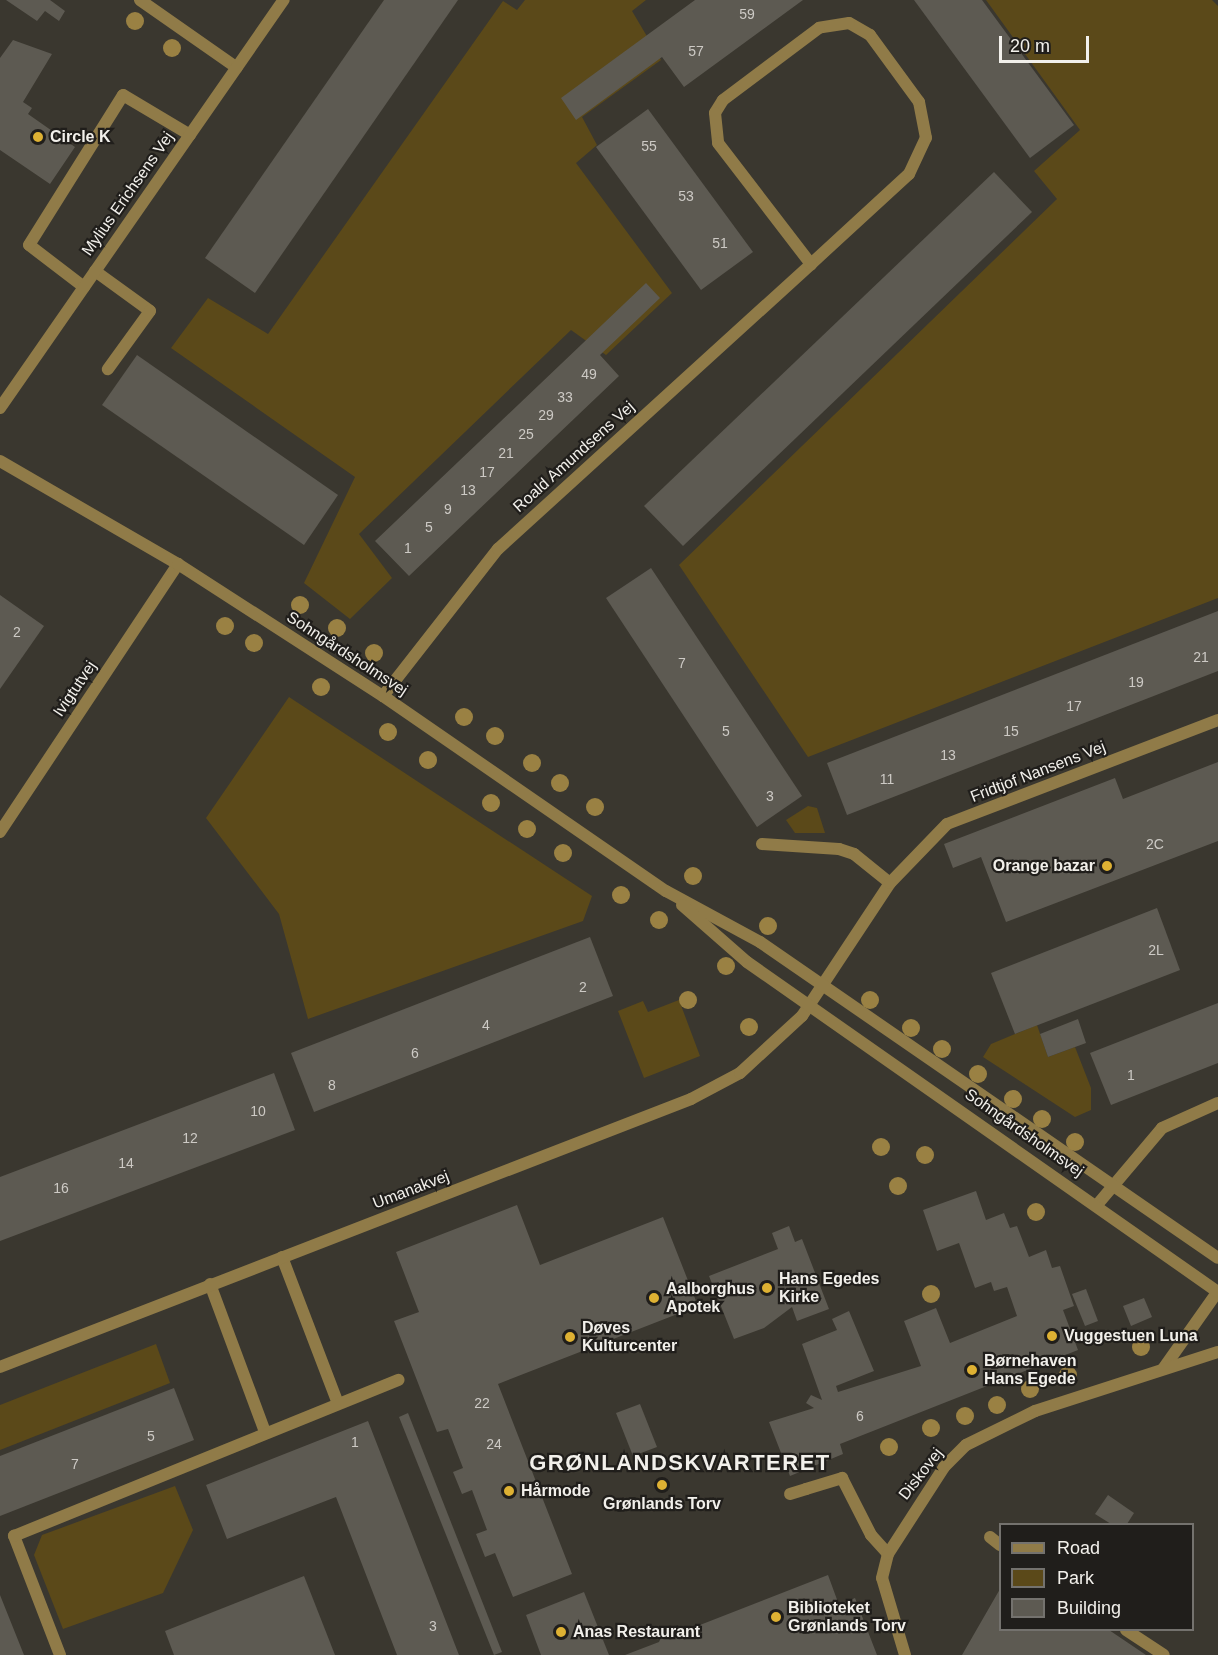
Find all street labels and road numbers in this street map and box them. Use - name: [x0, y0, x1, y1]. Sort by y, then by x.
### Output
- street label: Mylius Erichsens Vej: [78, 128, 178, 260]
- street label: Roald Amundsens Vej: [509, 397, 639, 517]
- street label: Sohngårdsholmsvej: [283, 608, 411, 700]
- street label: Ivigtutvej: [49, 657, 101, 721]
- street label: Fridtjof Nansens Vej: [968, 737, 1108, 807]
- street label: Sohngårdsholmsvej: [961, 1085, 1087, 1181]
- street label: Umanakvej: [370, 1167, 452, 1213]
- street label: Diskovej: [895, 1444, 947, 1504]

